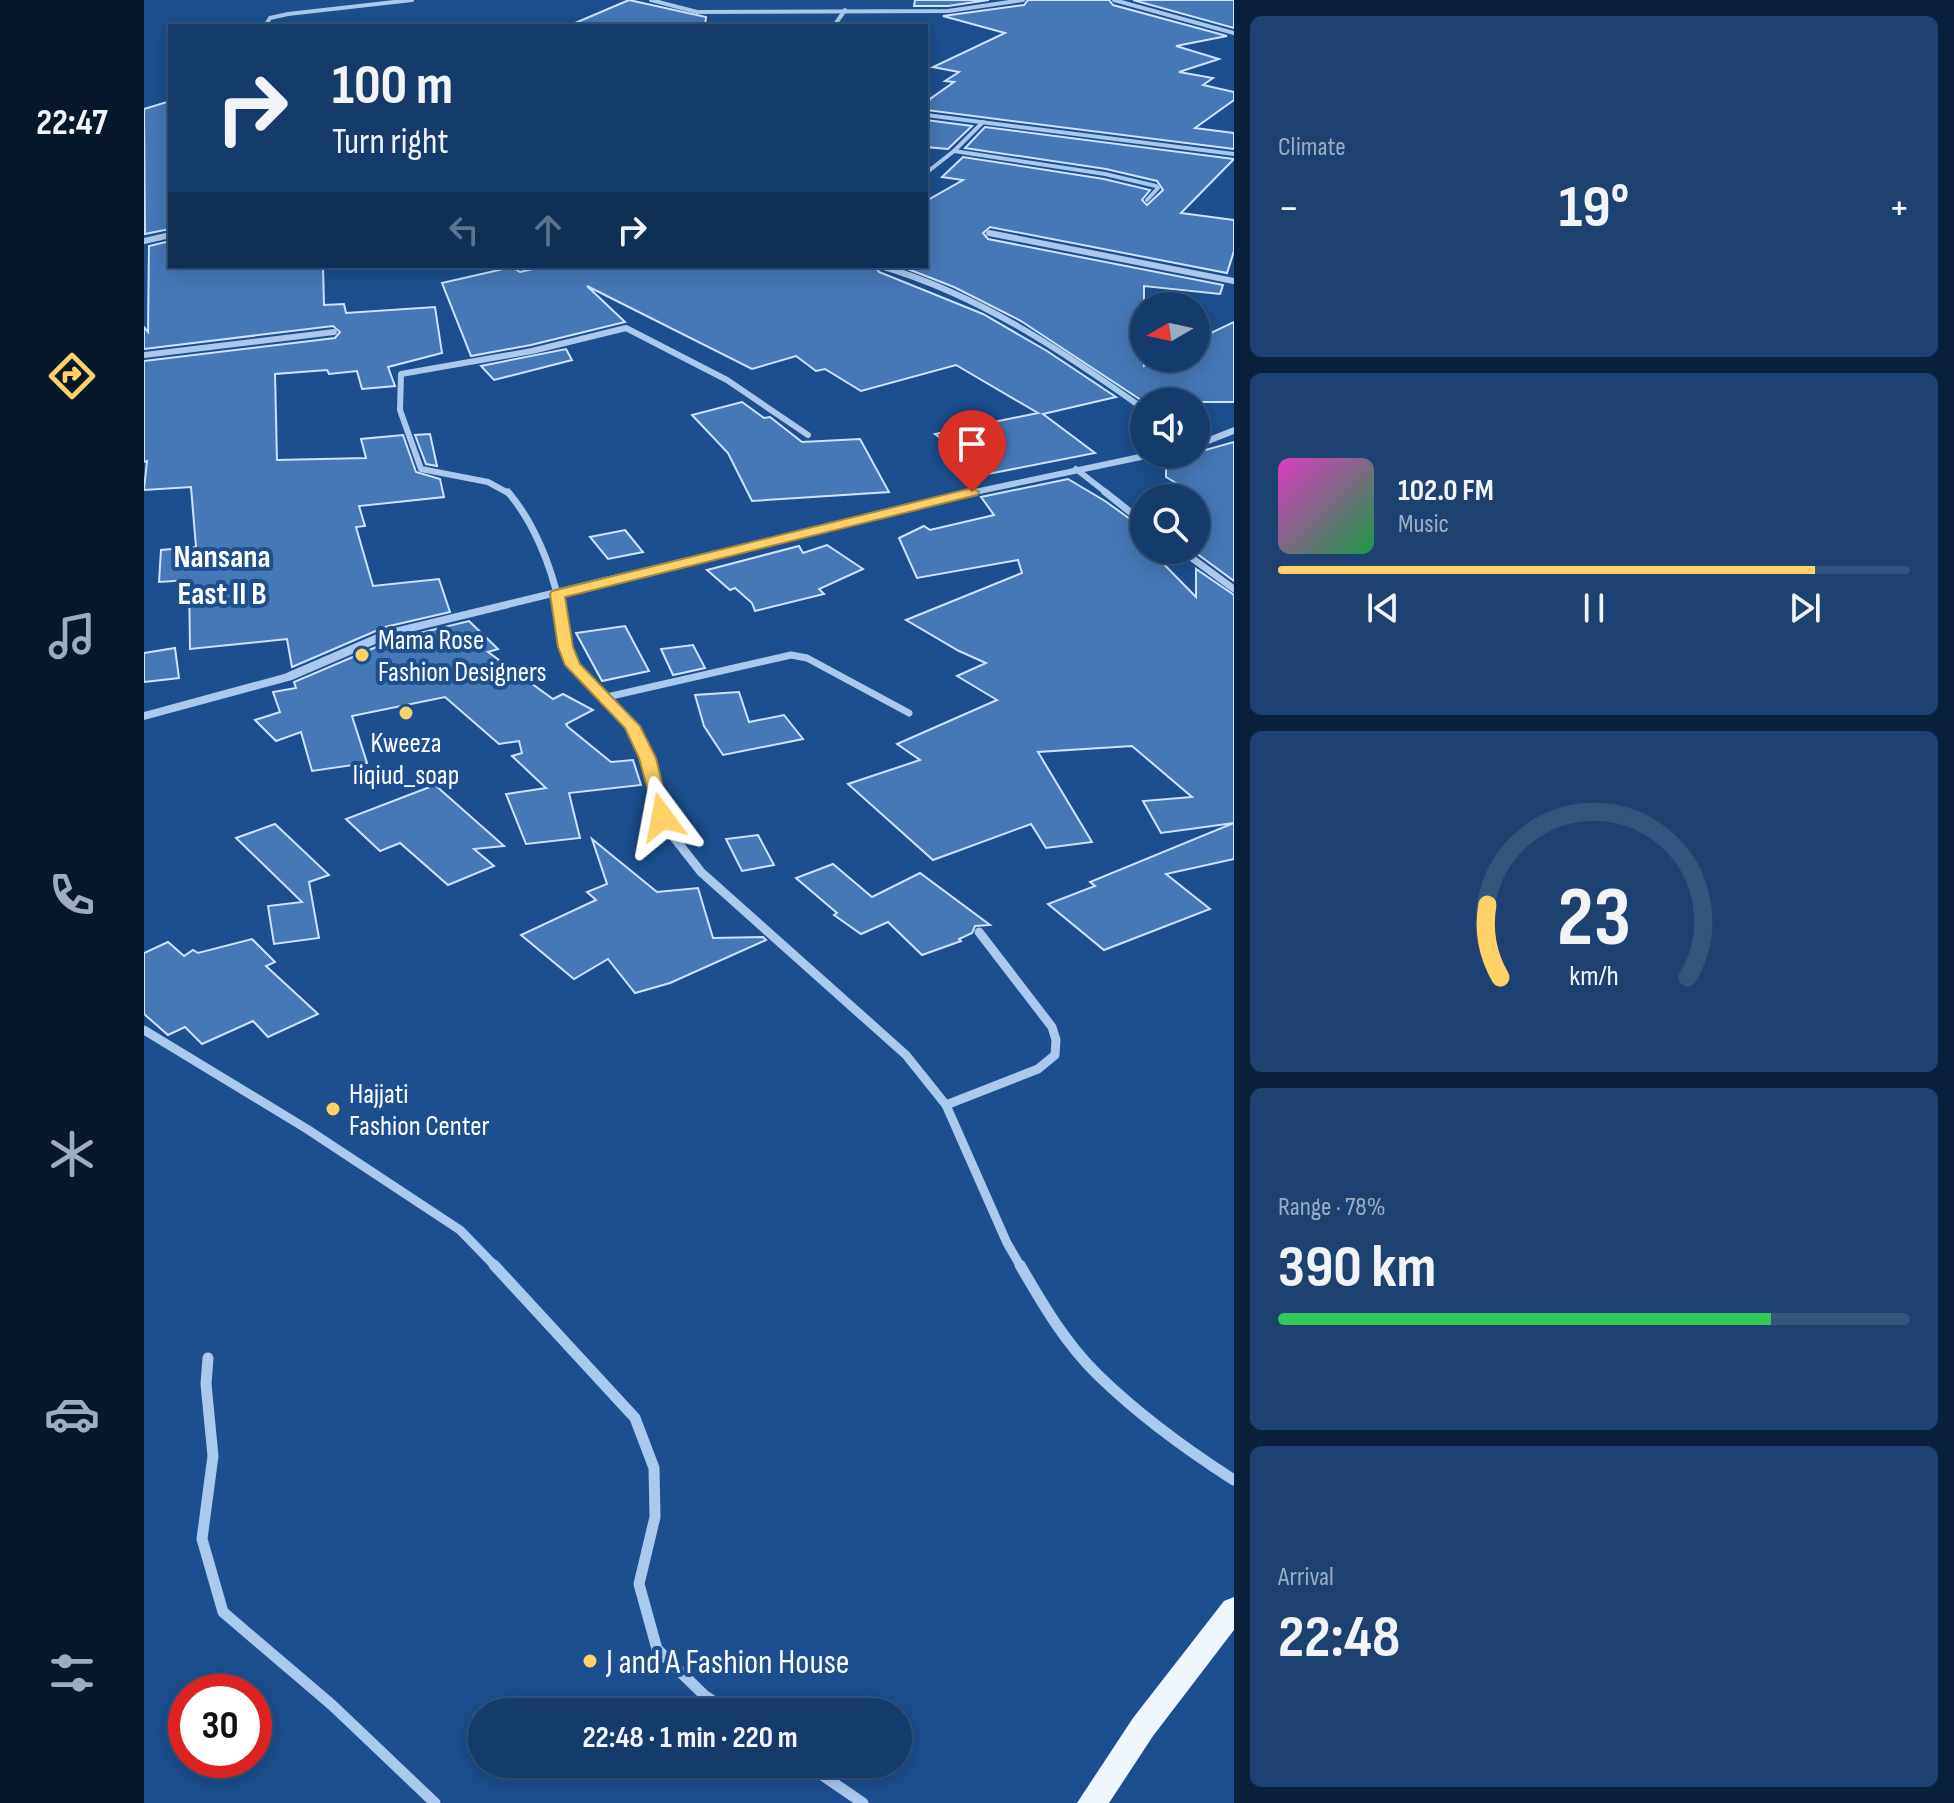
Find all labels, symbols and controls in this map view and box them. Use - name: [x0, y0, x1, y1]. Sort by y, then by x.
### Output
- text: 100 m: [332, 53, 453, 120]
- icon: right: [200, 56, 304, 160]
- text: 22:47: [36, 102, 108, 145]
- text: Turn right: [332, 121, 449, 164]
- text: Climate: [1278, 132, 1346, 163]
- text: 19°: [1559, 172, 1629, 244]
- text: −: [1278, 182, 1300, 235]
- text: +: [1888, 182, 1910, 235]
- icon: left: [442, 208, 486, 252]
- icon: ahead: [526, 208, 570, 252]
- icon: right: [610, 208, 654, 252]
- north arrow: [1130, 292, 1210, 372]
- map controls: [1130, 292, 1210, 564]
- icon: directions: [44, 348, 100, 404]
- button: sound: [1130, 388, 1210, 468]
- pin: [938, 410, 1006, 492]
- icon: arrive: [950, 422, 994, 466]
- text: 102.0 FM: [1398, 473, 1494, 509]
- button: search: [1130, 484, 1210, 564]
- text: Music: [1398, 509, 1449, 540]
- district label: Nansana East II B: [173, 538, 271, 614]
- icon: previous: [1361, 586, 1405, 630]
- icon: pause: [1572, 586, 1616, 630]
- icon: next: [1783, 586, 1827, 630]
- icon: music: [44, 608, 100, 664]
- place label: Mama Rose Fashion Designers: [378, 624, 547, 689]
- marker: Mama Rose Fashion Designers: [353, 646, 371, 664]
- marker: Kweeza liqiud_soap: [397, 704, 415, 722]
- place label: Kweeza liqiud_soap: [353, 727, 459, 792]
- position arrow: [620, 775, 704, 859]
- icon: phone: [44, 867, 100, 923]
- text: 23: [1557, 868, 1631, 968]
- text: km/h: [1569, 959, 1619, 994]
- place label: Hajjati Fashion Center: [349, 1078, 490, 1143]
- marker: Hajjati Fashion Center: [324, 1100, 342, 1118]
- icon: climate: [44, 1126, 100, 1182]
- text: Range · 78%: [1278, 1192, 1385, 1223]
- text: 390 km: [1278, 1232, 1436, 1304]
- icon: car: [44, 1386, 100, 1442]
- text: Arrival: [1278, 1562, 1334, 1593]
- text: 22:48: [1278, 1602, 1400, 1674]
- place label: J and A Fashion House: [605, 1642, 850, 1683]
- icon: filters: [44, 1645, 100, 1701]
- marker: J and A Fashion House: [581, 1652, 599, 1670]
- speed limit sign: 30: [168, 1674, 272, 1778]
- text: 22:48 · 1 min · 220 m: [582, 1720, 798, 1756]

